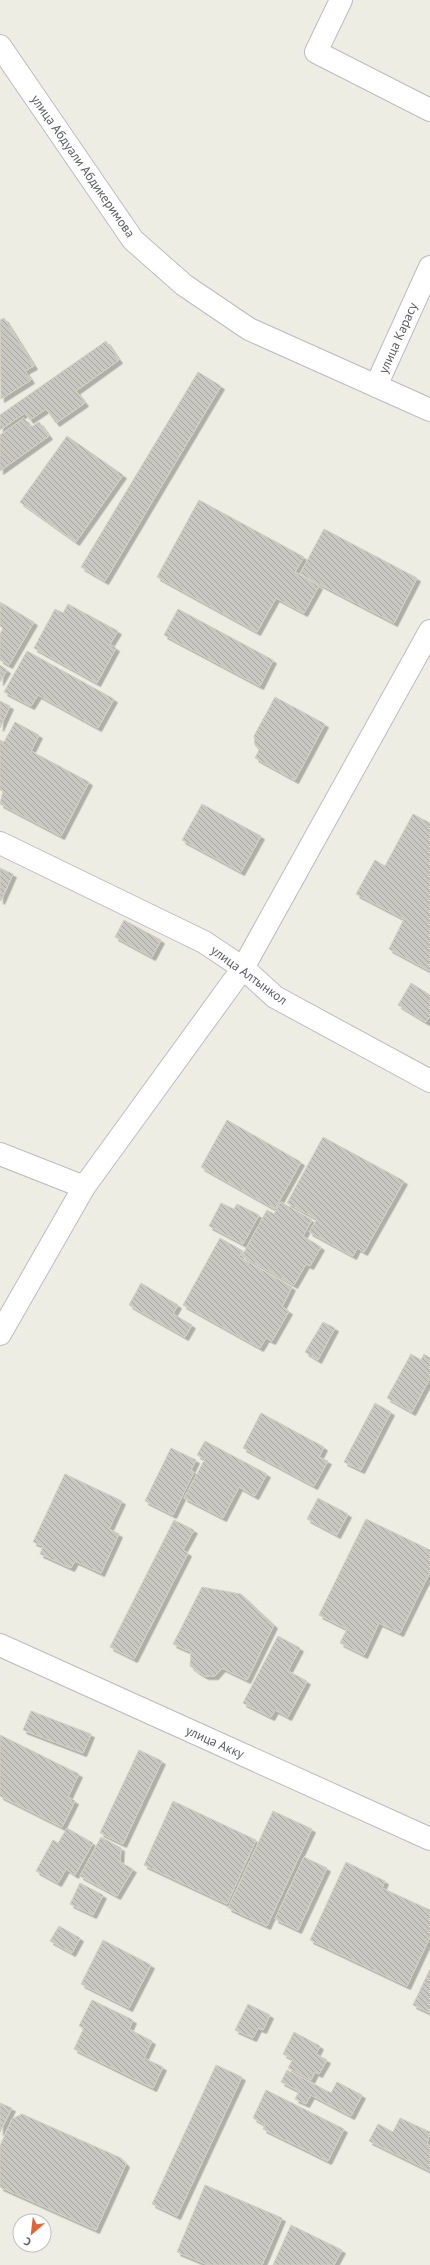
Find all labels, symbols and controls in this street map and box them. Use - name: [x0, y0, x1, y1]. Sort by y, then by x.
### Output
- street label: улица Абдуали Абдикеримова: [27, 91, 139, 241]
- street label: улица Карасу: [375, 300, 421, 376]
- street label: улица Алтынкол: [207, 942, 291, 1008]
- street label: улица Акку: [183, 1722, 247, 1762]
- north arrow: [12, 2213, 52, 2253]
- text: С: [21, 2234, 33, 2249]

